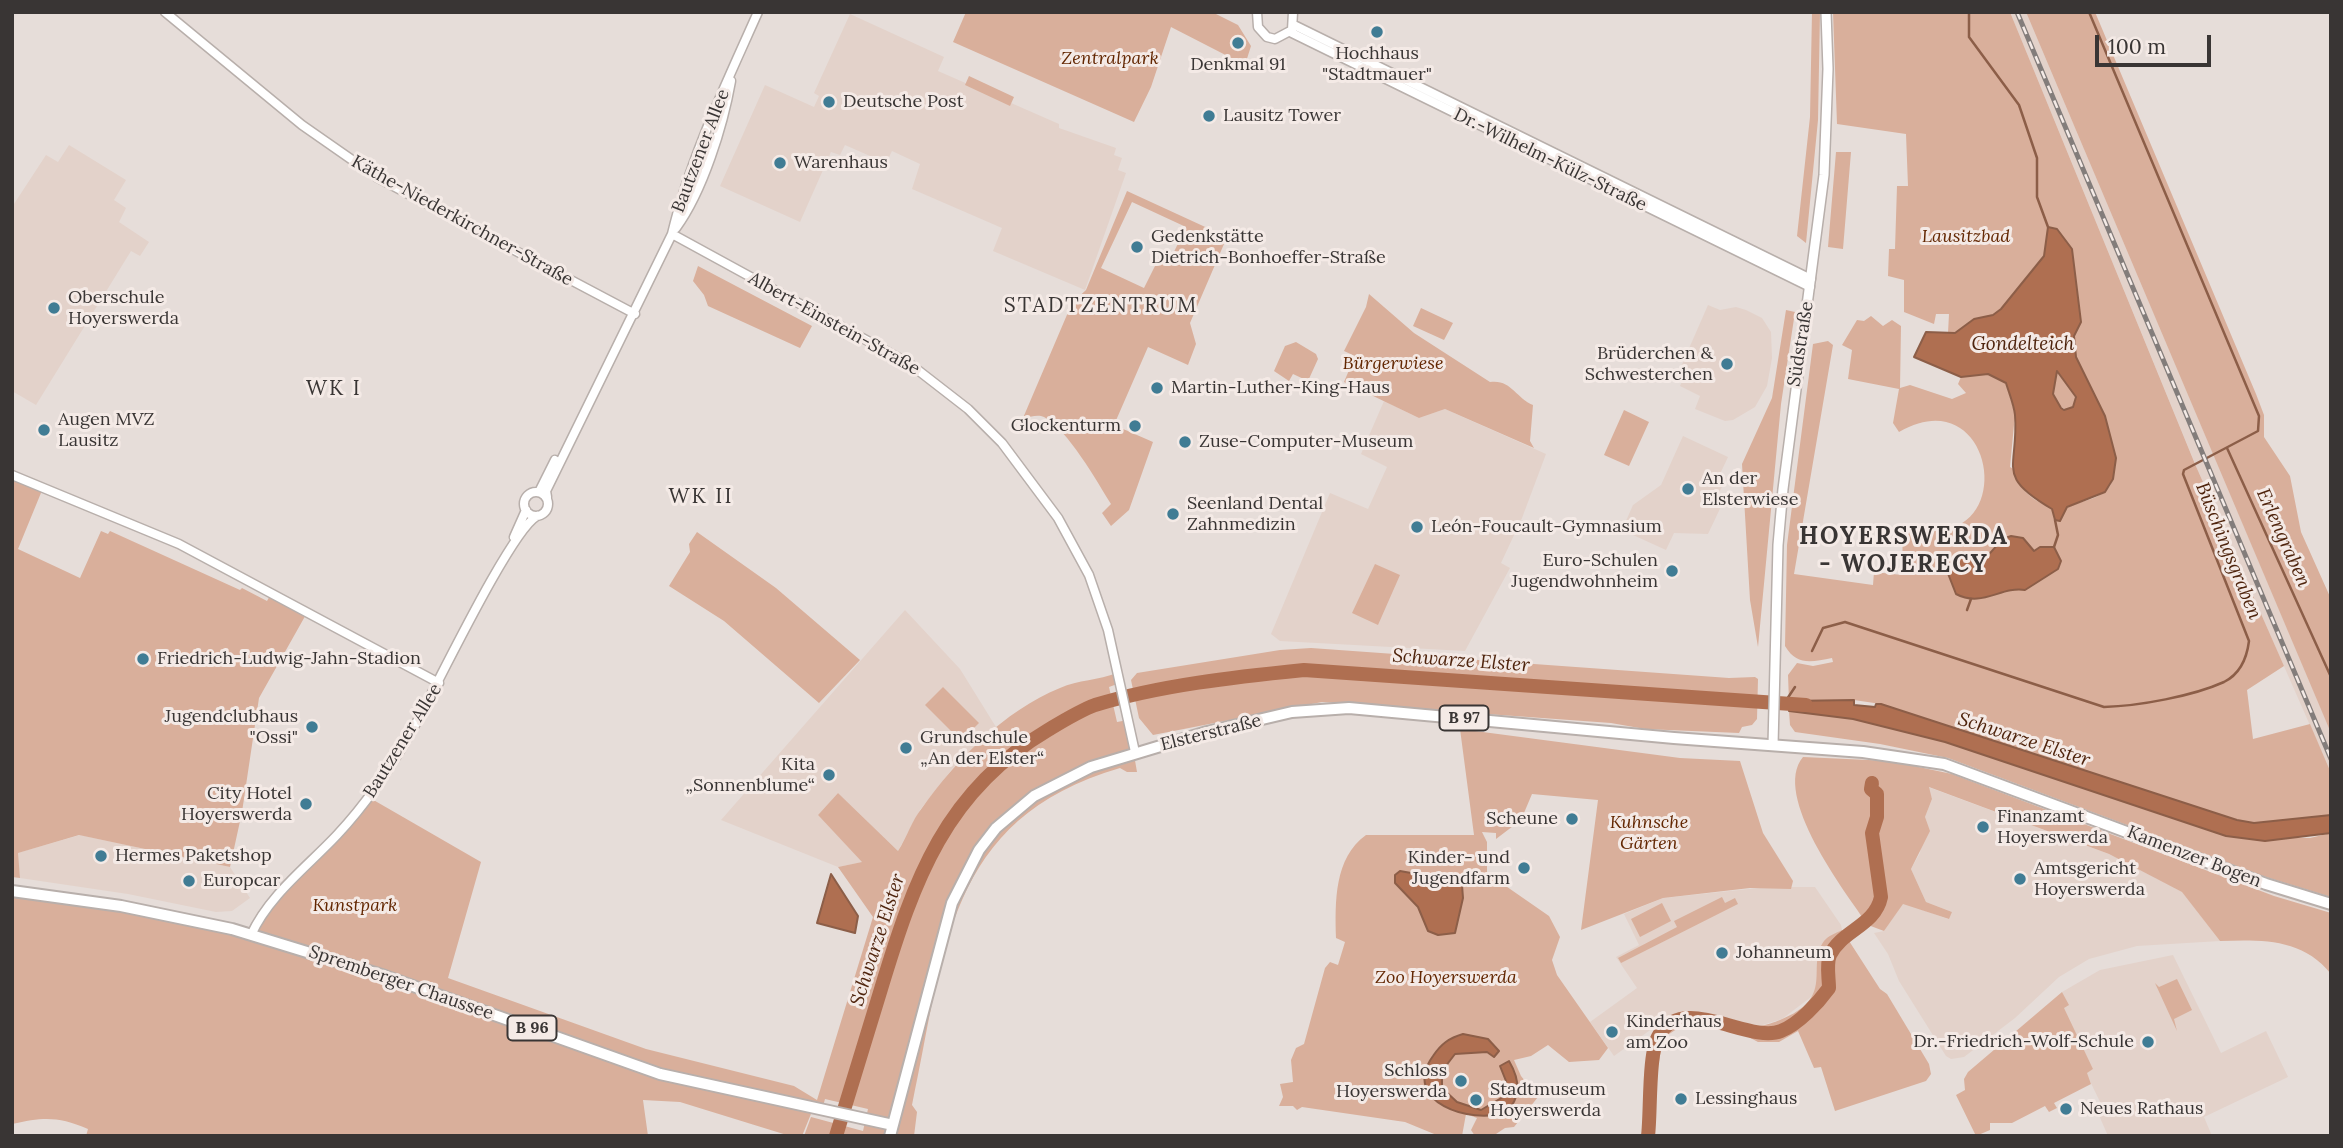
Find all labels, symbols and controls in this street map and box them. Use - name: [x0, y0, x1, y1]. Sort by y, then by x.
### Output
- scale bar: [2098, 21, 2214, 65]
- marker: Hochhaus "Stadtmauer": [1369, 24, 1385, 40]
- text: 100 m: [2108, 33, 2166, 60]
- marker: Denkmal 91: [1230, 35, 1246, 51]
- place label: Hochhaus "Stadtmauer": [1322, 43, 1432, 86]
- park label: Zentralpark: [1061, 48, 1159, 70]
- place label: Denkmal 91: [1190, 54, 1286, 76]
- street label: Bautzener Allee: [668, 86, 734, 216]
- place label: Deutsche Post: [843, 91, 964, 113]
- marker: Deutsche Post: [821, 94, 837, 110]
- street label: Dr.-Wilhelm-Külz-Straße: [1450, 104, 1650, 216]
- place label: Lausitz Tower: [1223, 105, 1341, 127]
- marker: Lausitz Tower: [1201, 108, 1217, 124]
- street label: Käthe-Niederkirchner-Straße: [347, 151, 577, 291]
- place label: Warenhaus: [794, 152, 888, 174]
- marker: Warenhaus: [772, 155, 788, 171]
- place label: Gedenkstätte Dietrich-Bonhoeffer-Straße: [1151, 226, 1386, 268]
- park label: Lausitzbad: [1922, 226, 2010, 248]
- marker: Gedenkstätte Dietrich-Bonhoeffer-Straße: [1129, 239, 1145, 255]
- street label: Albert-Einstein-Straße: [745, 268, 923, 380]
- place label: Oberschule Hoyerswerda: [68, 287, 179, 330]
- district label: STADTZENTRUM: [1005, 293, 1197, 319]
- marker: Oberschule Hoyerswerda: [46, 300, 62, 316]
- street label: Südstraße: [1784, 300, 1818, 388]
- water label: Gondelteich: [1972, 334, 2074, 356]
- place label: Brüderchen & Schwesterchen: [1585, 343, 1713, 386]
- park label: Bürgerwiese: [1342, 353, 1444, 375]
- marker: Brüderchen & Schwesterchen: [1719, 356, 1735, 372]
- district label: WK I: [307, 376, 361, 402]
- place label: Martin-Luther-King-Haus: [1171, 377, 1390, 399]
- marker: Martin-Luther-King-Haus: [1149, 380, 1165, 396]
- place label: Augen MVZ Lausitz: [58, 409, 155, 452]
- place label: Glockenturm: [1011, 415, 1121, 437]
- marker: Glockenturm: [1127, 418, 1143, 434]
- marker: Augen MVZ Lausitz: [36, 422, 52, 438]
- place label: Zuse-Computer-Museum: [1199, 431, 1413, 453]
- marker: Zuse-Computer-Museum: [1177, 434, 1193, 450]
- place label: An der Elsterwiese: [1702, 468, 1798, 510]
- water label: Büschingsgraben: [2190, 479, 2266, 623]
- marker: An der Elsterwiese: [1680, 481, 1696, 497]
- district label: WK II: [669, 484, 733, 510]
- water label: Erlengraben: [2251, 485, 2315, 591]
- place label: Seenland Dental Zahnmedizin: [1187, 493, 1323, 536]
- marker: Seenland Dental Zahnmedizin: [1165, 506, 1181, 522]
- place label: León-Foucault-Gymnasium: [1431, 516, 1662, 538]
- marker: León-Foucault-Gymnasium: [1409, 519, 1425, 535]
- district label: HOYERSWERDA - WOJERECY: [1800, 523, 2008, 579]
- place label: Euro-Schulen Jugendwohnheim: [1511, 550, 1658, 592]
- marker: Euro-Schulen Jugendwohnheim: [1664, 563, 1680, 579]
- water label: Schwarze Elster: [1391, 645, 1531, 677]
- place label: Friedrich-Ludwig-Jahn-Stadion: [157, 648, 421, 670]
- marker: Friedrich-Ludwig-Jahn-Stadion: [135, 651, 151, 667]
- street label: Bautzener Allee: [359, 680, 447, 802]
- place label: Jugendclubhaus "Ossi": [164, 706, 298, 748]
- road number: B 97: [1440, 706, 1488, 730]
- water label: Schwarze Elster: [1955, 708, 2093, 772]
- street label: Elsterstraße: [1158, 710, 1264, 756]
- marker: Jugendclubhaus "Ossi": [304, 719, 320, 735]
- place label: Grundschule „An der Elster“: [920, 727, 1044, 770]
- marker: Grundschule „An der Elster“: [898, 740, 914, 756]
- place label: Kita „Sonnenblume“: [685, 754, 815, 796]
- marker: Kita „Sonnenblume“: [821, 767, 837, 783]
- place label: City Hotel Hoyerswerda: [181, 783, 292, 826]
- marker: City Hotel Hoyerswerda: [298, 796, 314, 812]
- place label: Finanzamt Hoyerswerda: [1997, 806, 2108, 848]
- place label: Scheune: [1486, 808, 1558, 830]
- marker: Scheune: [1564, 811, 1580, 827]
- park label: Kuhnsche Gärten: [1610, 812, 1688, 854]
- marker: Finanzamt Hoyerswerda: [1975, 819, 1991, 835]
- street label: Kamenzer Bogen: [2124, 821, 2264, 893]
- place label: Hermes Paketshop: [115, 845, 272, 867]
- place label: Kinder- und Jugendfarm: [1408, 847, 1510, 890]
- marker: Hermes Paketshop: [93, 848, 109, 864]
- place label: Amtsgericht Hoyerswerda: [2034, 858, 2145, 900]
- marker: Kinder- und Jugendfarm: [1516, 860, 1532, 876]
- place label: Europcar: [203, 870, 280, 892]
- water label: Schwarze Elster: [846, 871, 910, 1009]
- marker: Amtsgericht Hoyerswerda: [2012, 871, 2028, 887]
- marker: Europcar: [181, 873, 197, 889]
- park label: Kunstpark: [313, 895, 397, 917]
- street label: Spremberger Chaussee: [306, 941, 496, 1025]
- place label: Johanneum: [1736, 942, 1832, 964]
- marker: Johanneum: [1714, 945, 1730, 961]
- park label: Zoo Hoyerswerda: [1375, 967, 1517, 989]
- place label: Kinderhaus am Zoo: [1626, 1011, 1722, 1054]
- road number: B 96: [508, 1016, 556, 1040]
- marker: Kinderhaus am Zoo: [1604, 1024, 1620, 1040]
- place label: Dr.-Friedrich-Wolf-Schule: [1913, 1031, 2134, 1053]
- marker: Dr.-Friedrich-Wolf-Schule: [2140, 1034, 2156, 1050]
- place label: Schloss Hoyerswerda: [1336, 1060, 1447, 1102]
- marker: Schloss Hoyerswerda: [1453, 1073, 1469, 1089]
- place label: Stadtmuseum Hoyerswerda: [1490, 1079, 1606, 1122]
- place label: Lessinghaus: [1695, 1088, 1797, 1110]
- marker: Lessinghaus: [1673, 1091, 1689, 1107]
- marker: Stadtmuseum Hoyerswerda: [1468, 1092, 1484, 1108]
- place label: Neues Rathaus: [2080, 1098, 2203, 1120]
- marker: Neues Rathaus: [2058, 1101, 2074, 1117]

